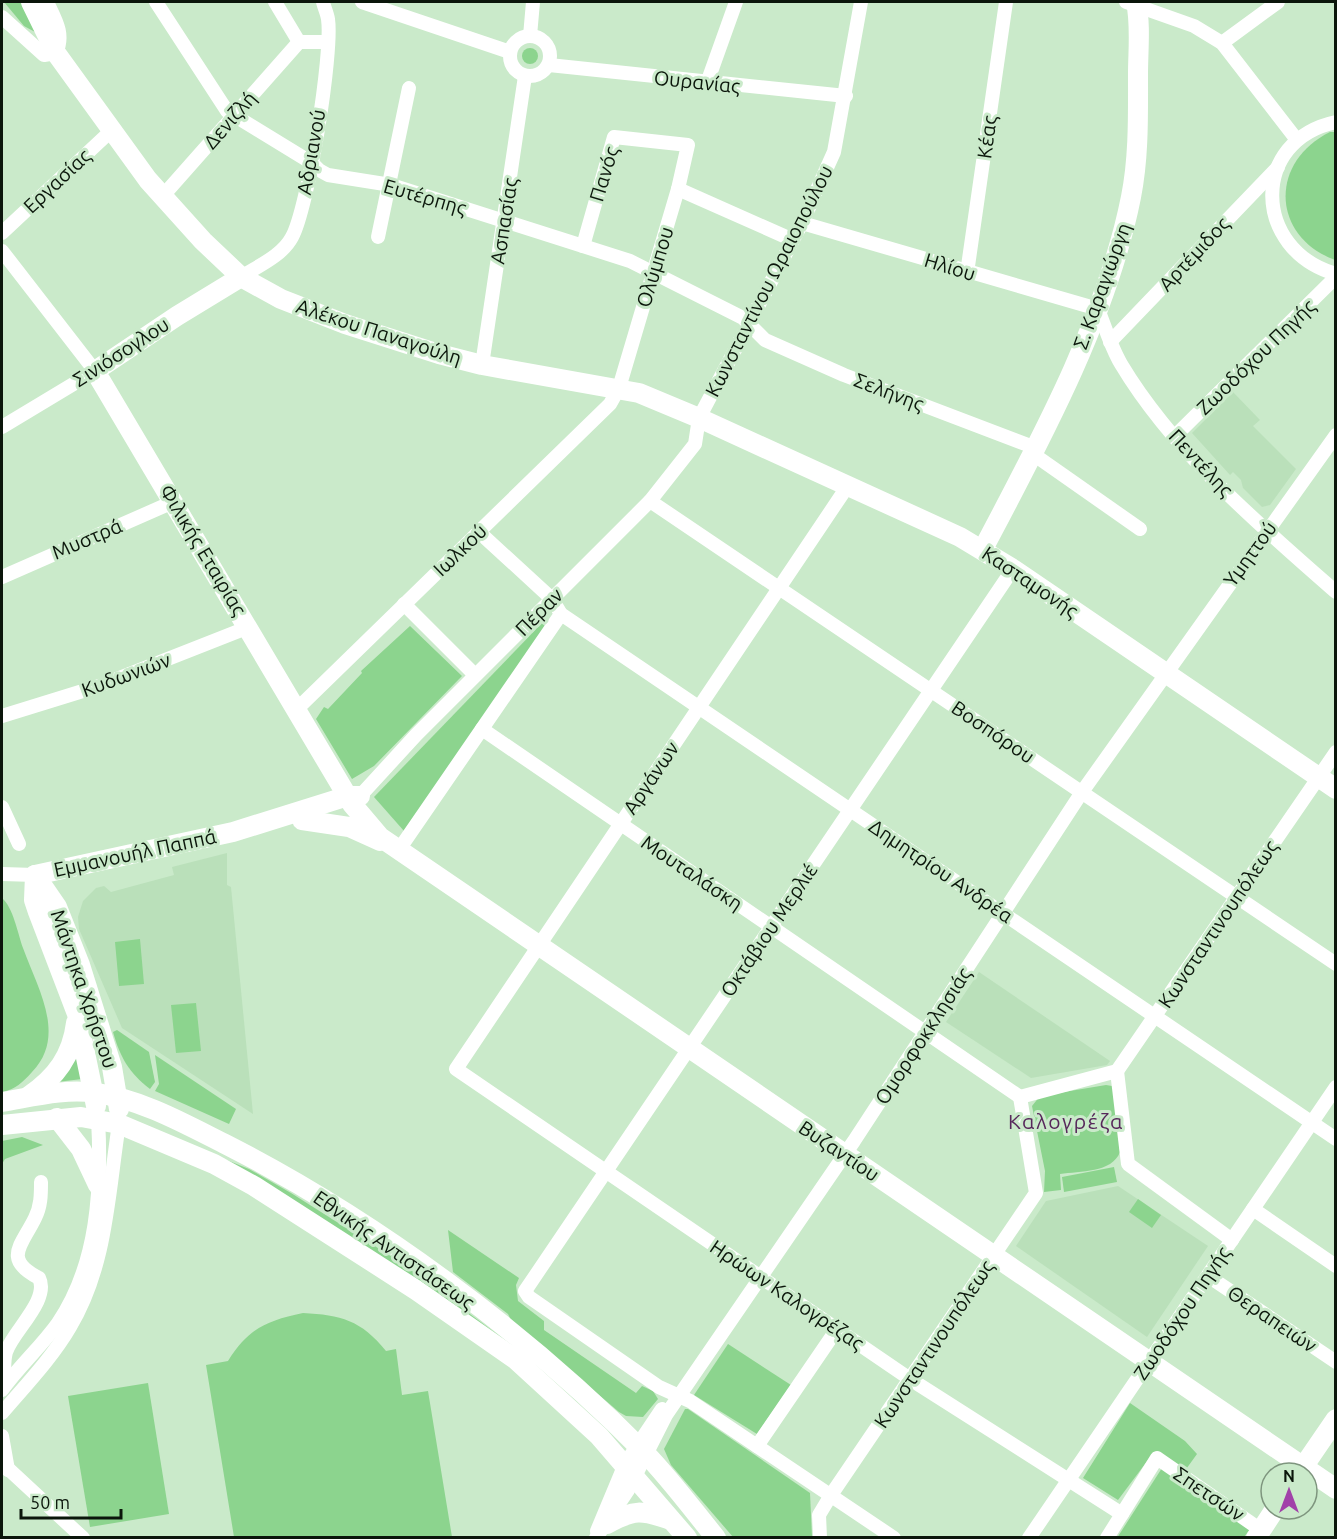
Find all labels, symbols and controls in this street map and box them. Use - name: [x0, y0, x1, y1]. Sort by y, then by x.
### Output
- street label: Ουρανίας: [653, 66, 741, 97]
- street label: Δενιζλή: [199, 86, 261, 153]
- street label: Αδριανού: [292, 107, 329, 196]
- street label: Κέας: [972, 114, 1001, 160]
- street label: Εργασίας: [18, 144, 95, 217]
- street label: Πανός: [584, 144, 623, 204]
- street label: Κωνσταντίνου Ωραιοπούλου: [700, 161, 837, 400]
- street label: Ευτέρπης: [381, 174, 469, 219]
- street label: Ασπασίας: [485, 176, 522, 266]
- street label: Αρτέμιδος: [1154, 212, 1234, 295]
- street label: Σ. Καραγιώργη: [1068, 220, 1135, 352]
- street label: Ολύμπου: [631, 224, 678, 310]
- street label: Ηλίου: [922, 248, 978, 285]
- street label: Αλέκου Παναγούλη: [294, 294, 465, 369]
- street label: Ζωοδόχου Πηγής: [1192, 294, 1320, 419]
- street label: Σινιόσογλου: [68, 312, 173, 391]
- street label: Σελήνης: [851, 368, 927, 415]
- street label: Πεντέλης: [1165, 424, 1238, 501]
- street label: Φιλικής Εταιρίας: [155, 480, 252, 619]
- street label: Μυστρά: [48, 514, 125, 564]
- street label: Υμηττού: [1218, 517, 1281, 591]
- street label: Ιωλκού: [428, 519, 491, 580]
- street label: Κασταμονής: [978, 541, 1083, 622]
- street label: Πέραν: [510, 583, 567, 640]
- street label: Κυδωνιών: [78, 648, 174, 701]
- street label: Βοσπόρου: [948, 696, 1039, 768]
- street label: Αργάνων: [618, 737, 683, 818]
- street label: Δημητρίου Ανδρέα: [865, 814, 1017, 927]
- street label: Εμμανουήλ Παππά: [52, 824, 218, 881]
- street label: Μουταλάσκη: [637, 830, 747, 915]
- street label: Κωνσταντινουπόλεως: [1153, 836, 1282, 1012]
- street label: Οκτάβιου Μερλιέ: [715, 859, 822, 1001]
- street label: Μάντηκα Χρήστου: [47, 907, 122, 1071]
- street label: Ομορφοκκλησιάς: [870, 963, 975, 1108]
- district label: Καλογρέζα: [1008, 1109, 1124, 1133]
- street label: Βυζαντίου: [795, 1115, 884, 1186]
- street label: Εθνικής Αντιστάσεως: [309, 1185, 479, 1314]
- street label: Ηρώων Καλογρέζας: [706, 1235, 868, 1355]
- street label: Ζωοδόχου Πηγής: [1129, 1242, 1235, 1384]
- street label: Κωνσταντινουπόλεως: [869, 1256, 998, 1432]
- street label: Θεραπειών: [1223, 1280, 1321, 1357]
- north arrow: [1259, 1461, 1319, 1521]
- street label: Σπετσών: [1170, 1462, 1249, 1526]
- text: N: [1283, 1467, 1295, 1485]
- scale bar: [21, 1482, 122, 1520]
- text: 50 m: [30, 1492, 70, 1512]

